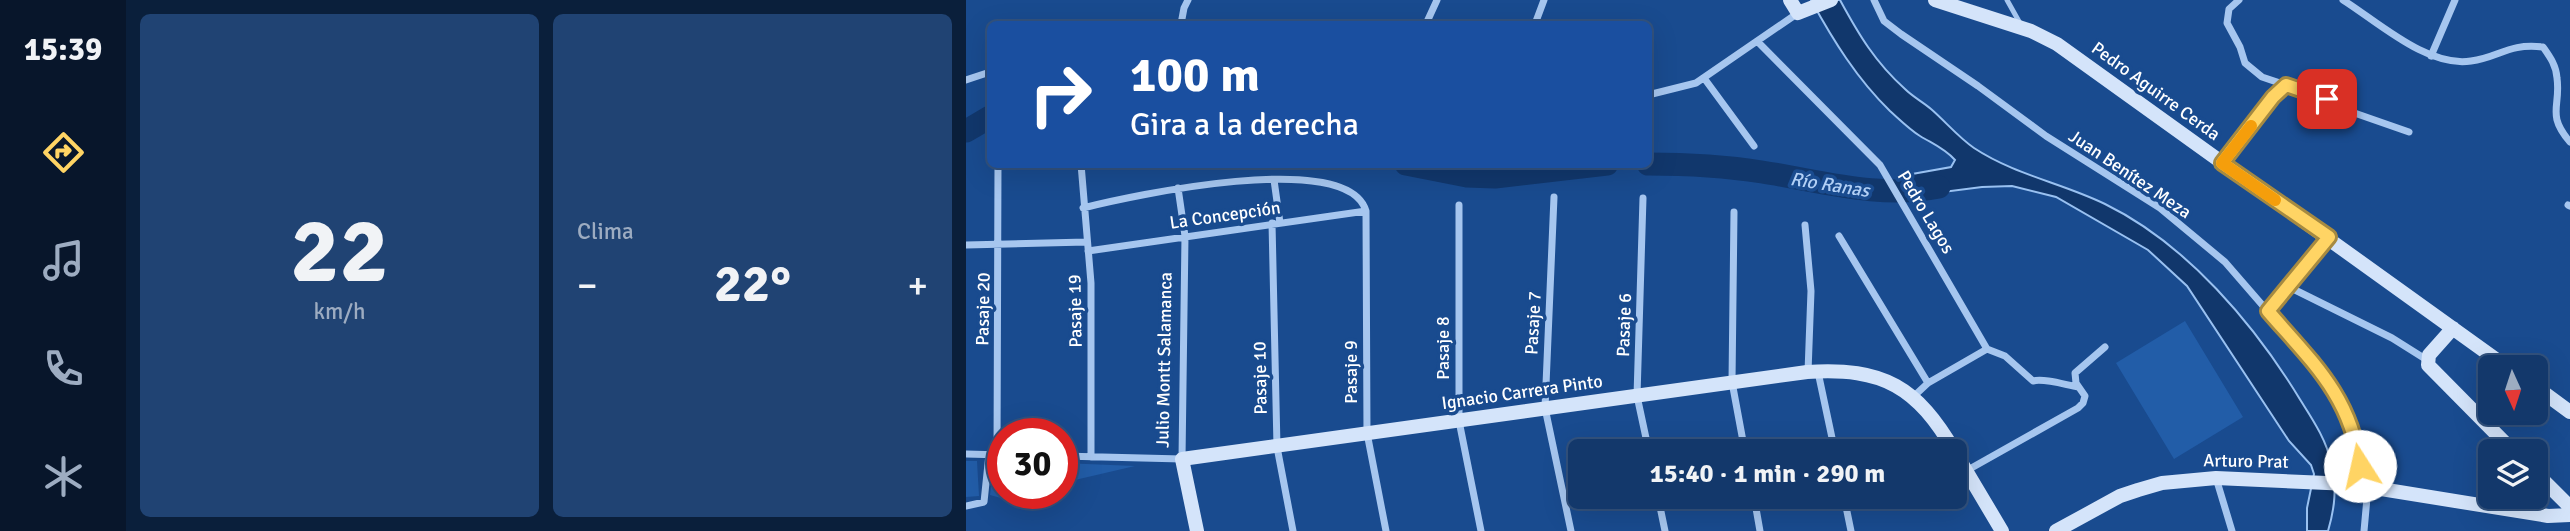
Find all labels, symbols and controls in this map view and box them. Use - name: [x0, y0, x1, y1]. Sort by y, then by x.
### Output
- text: 15:39: [24, 30, 102, 69]
- street label: Pedro Aguirre Cerda: [2087, 37, 2225, 145]
- text: 100 m: [1130, 45, 1260, 105]
- icon: right: [1015, 49, 1106, 140]
- pin: [2297, 69, 2357, 129]
- icon: arrive: [2308, 80, 2346, 118]
- text: Gira a la derecha: [1130, 105, 1359, 144]
- street label: Juan Benítez Meza: [2064, 125, 2196, 223]
- icon: directions: [39, 128, 88, 177]
- water label: Río Ranas: [1789, 167, 1873, 203]
- street label: Pedro Lagos: [1893, 167, 1959, 258]
- text: 22: [290, 195, 389, 308]
- street label: La Concepción: [1168, 196, 1282, 234]
- text: Clima: [577, 217, 634, 246]
- icon: music: [39, 236, 88, 285]
- text: 22°: [714, 252, 791, 316]
- text: −: [577, 262, 598, 309]
- text: +: [907, 262, 928, 309]
- street label: Pasaje 20: [971, 272, 995, 346]
- street label: Julio Montt Salamanca: [1151, 272, 1177, 448]
- street label: Pasaje 19: [1063, 274, 1087, 348]
- street label: Pasaje 7: [1520, 291, 1546, 355]
- street label: Pasaje 6: [1612, 293, 1636, 357]
- text: km/h: [313, 297, 366, 326]
- street label: Pasaje 8: [1432, 316, 1454, 380]
- street label: Pasaje 9: [1340, 340, 1362, 404]
- street label: Pasaje 10: [1248, 341, 1272, 415]
- icon: phone: [39, 344, 88, 393]
- north arrow: [2478, 355, 2548, 425]
- map controls: [2478, 355, 2548, 509]
- street label: Ignacio Carrera Pinto: [1440, 370, 1604, 414]
- speed limit sign: 30: [987, 418, 1078, 509]
- position arrow: [2323, 429, 2397, 503]
- button: layers: [2478, 439, 2548, 509]
- street label: Arturo Prat: [2203, 449, 2289, 473]
- icon: climate: [39, 452, 88, 501]
- text: 15:40 · 1 min · 290 m: [1650, 458, 1885, 490]

